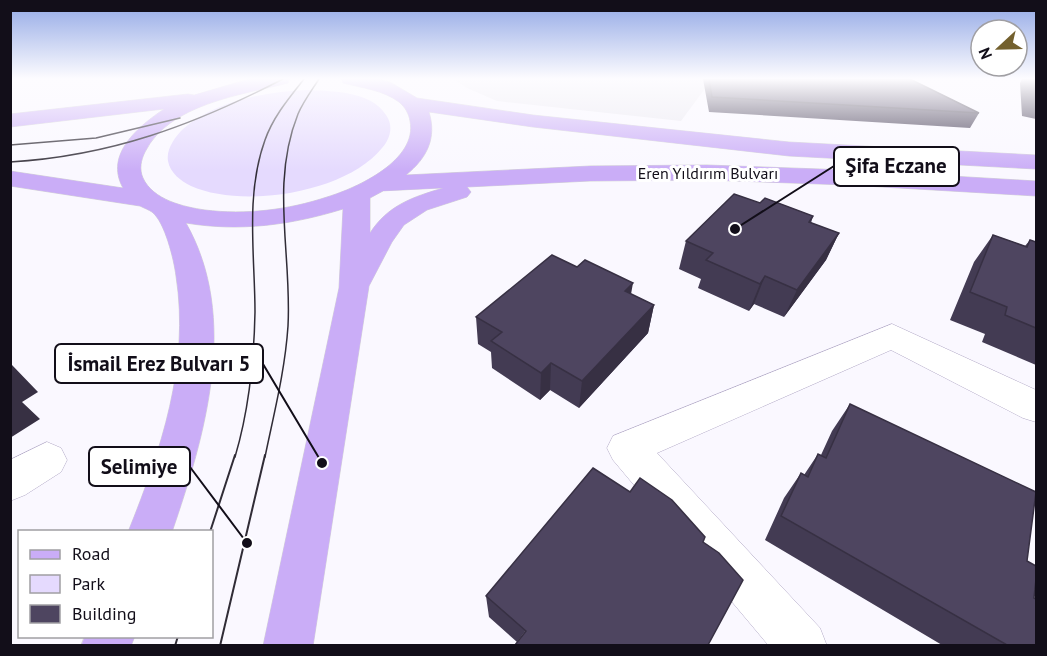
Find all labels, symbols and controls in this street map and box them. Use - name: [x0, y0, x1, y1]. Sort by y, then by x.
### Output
- north arrow: [969, 18, 1029, 78]
- text: N: [974, 45, 996, 62]
- callout: Şifa Eczane: [834, 147, 959, 186]
- text: Şifa Eczane: [845, 152, 947, 179]
- street label: Eren Yıldırım Bulvarı: [638, 163, 778, 183]
- callout: İsmail Erez Bulvarı 5: [55, 344, 263, 383]
- text: İsmail Erez Bulvarı 5: [67, 350, 251, 377]
- callout: Selimiye: [89, 447, 190, 486]
- text: Selimiye: [101, 453, 177, 480]
- legend: [18, 530, 213, 638]
- text: Road: [72, 542, 110, 565]
- text: Park: [72, 572, 105, 595]
- text: Building: [72, 602, 136, 625]

